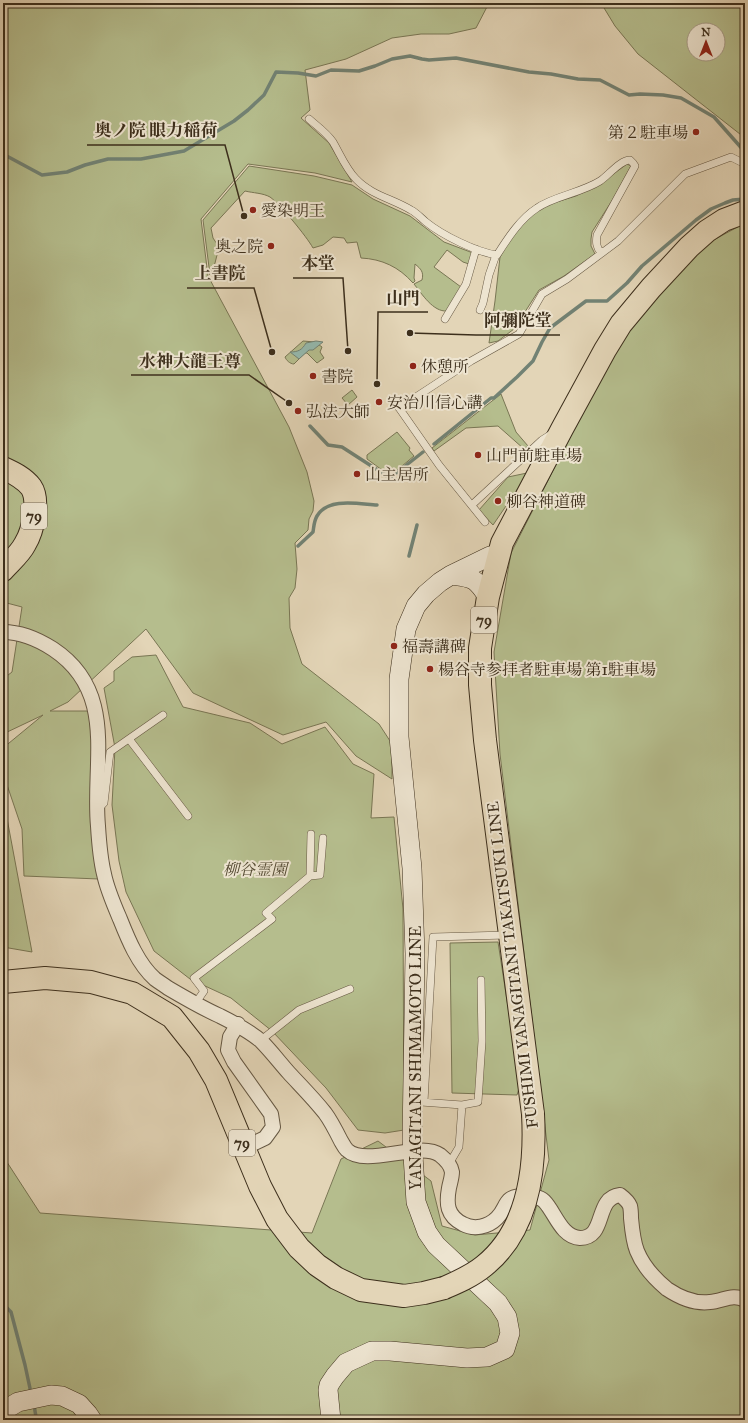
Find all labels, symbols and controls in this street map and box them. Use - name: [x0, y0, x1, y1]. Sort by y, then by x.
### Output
- north arrow: [686, 22, 726, 62]
- text: N: [701, 26, 711, 39]
- callout: 奥ノ院 眼力稲荷: [87, 116, 225, 145]
- text: 奥ノ院 眼力稲荷: [95, 120, 217, 141]
- place label: 第２駐車場: [608, 123, 688, 142]
- marker: 第２駐車場: [691, 127, 701, 137]
- place label: 愛染明王: [261, 201, 325, 220]
- marker: 愛染明王: [248, 205, 258, 215]
- place label: 奥之院: [215, 237, 263, 256]
- marker: 奥之院: [266, 241, 276, 251]
- callout: 本堂: [293, 249, 343, 278]
- text: 本堂: [301, 253, 335, 274]
- callout: 上書院: [187, 259, 254, 288]
- text: 上書院: [195, 263, 246, 284]
- callout: 山門: [378, 283, 428, 312]
- text: 山門: [386, 288, 420, 309]
- callout: 阿彌陀堂: [476, 306, 560, 335]
- text: 阿彌陀堂: [484, 310, 552, 331]
- callout: 水神大龍王尊: [131, 346, 249, 375]
- text: 水神大龍王尊: [139, 351, 241, 372]
- place label: 休憩所: [421, 357, 469, 376]
- marker: 休憩所: [408, 361, 418, 371]
- place label: 書院: [321, 367, 353, 386]
- marker: 書院: [308, 371, 318, 381]
- place label: 安治川信心講: [387, 393, 483, 412]
- marker: 安治川信心講: [374, 397, 384, 407]
- place label: 弘法大師: [306, 402, 370, 421]
- marker: 弘法大師: [293, 406, 303, 416]
- place label: 山門前駐車場: [486, 446, 582, 465]
- marker: 山門前駐車場: [473, 450, 483, 460]
- place label: 山主居所: [365, 465, 429, 484]
- marker: 山主居所: [352, 469, 362, 479]
- place label: 柳谷神道碑: [506, 492, 586, 511]
- marker: 柳谷神道碑: [493, 496, 503, 506]
- road number: 79: [21, 503, 47, 529]
- road number: 79: [471, 607, 497, 633]
- place label: 福壽講碑: [402, 637, 466, 656]
- marker: 福壽講碑: [389, 641, 399, 651]
- place label: 楊谷寺参拝者駐車場 第1駐車場: [438, 660, 656, 679]
- marker: 楊谷寺参拝者駐車場 第1駐車場: [425, 664, 435, 674]
- street label: FUSHIMI YANAGITANI TAKATSUKI LINE: [483, 800, 542, 1130]
- park label: 柳谷霊園: [223, 860, 290, 879]
- street label: YANAGITANI SHIMAMOTO LINE: [406, 926, 425, 1190]
- road number: 79: [229, 1130, 255, 1156]

